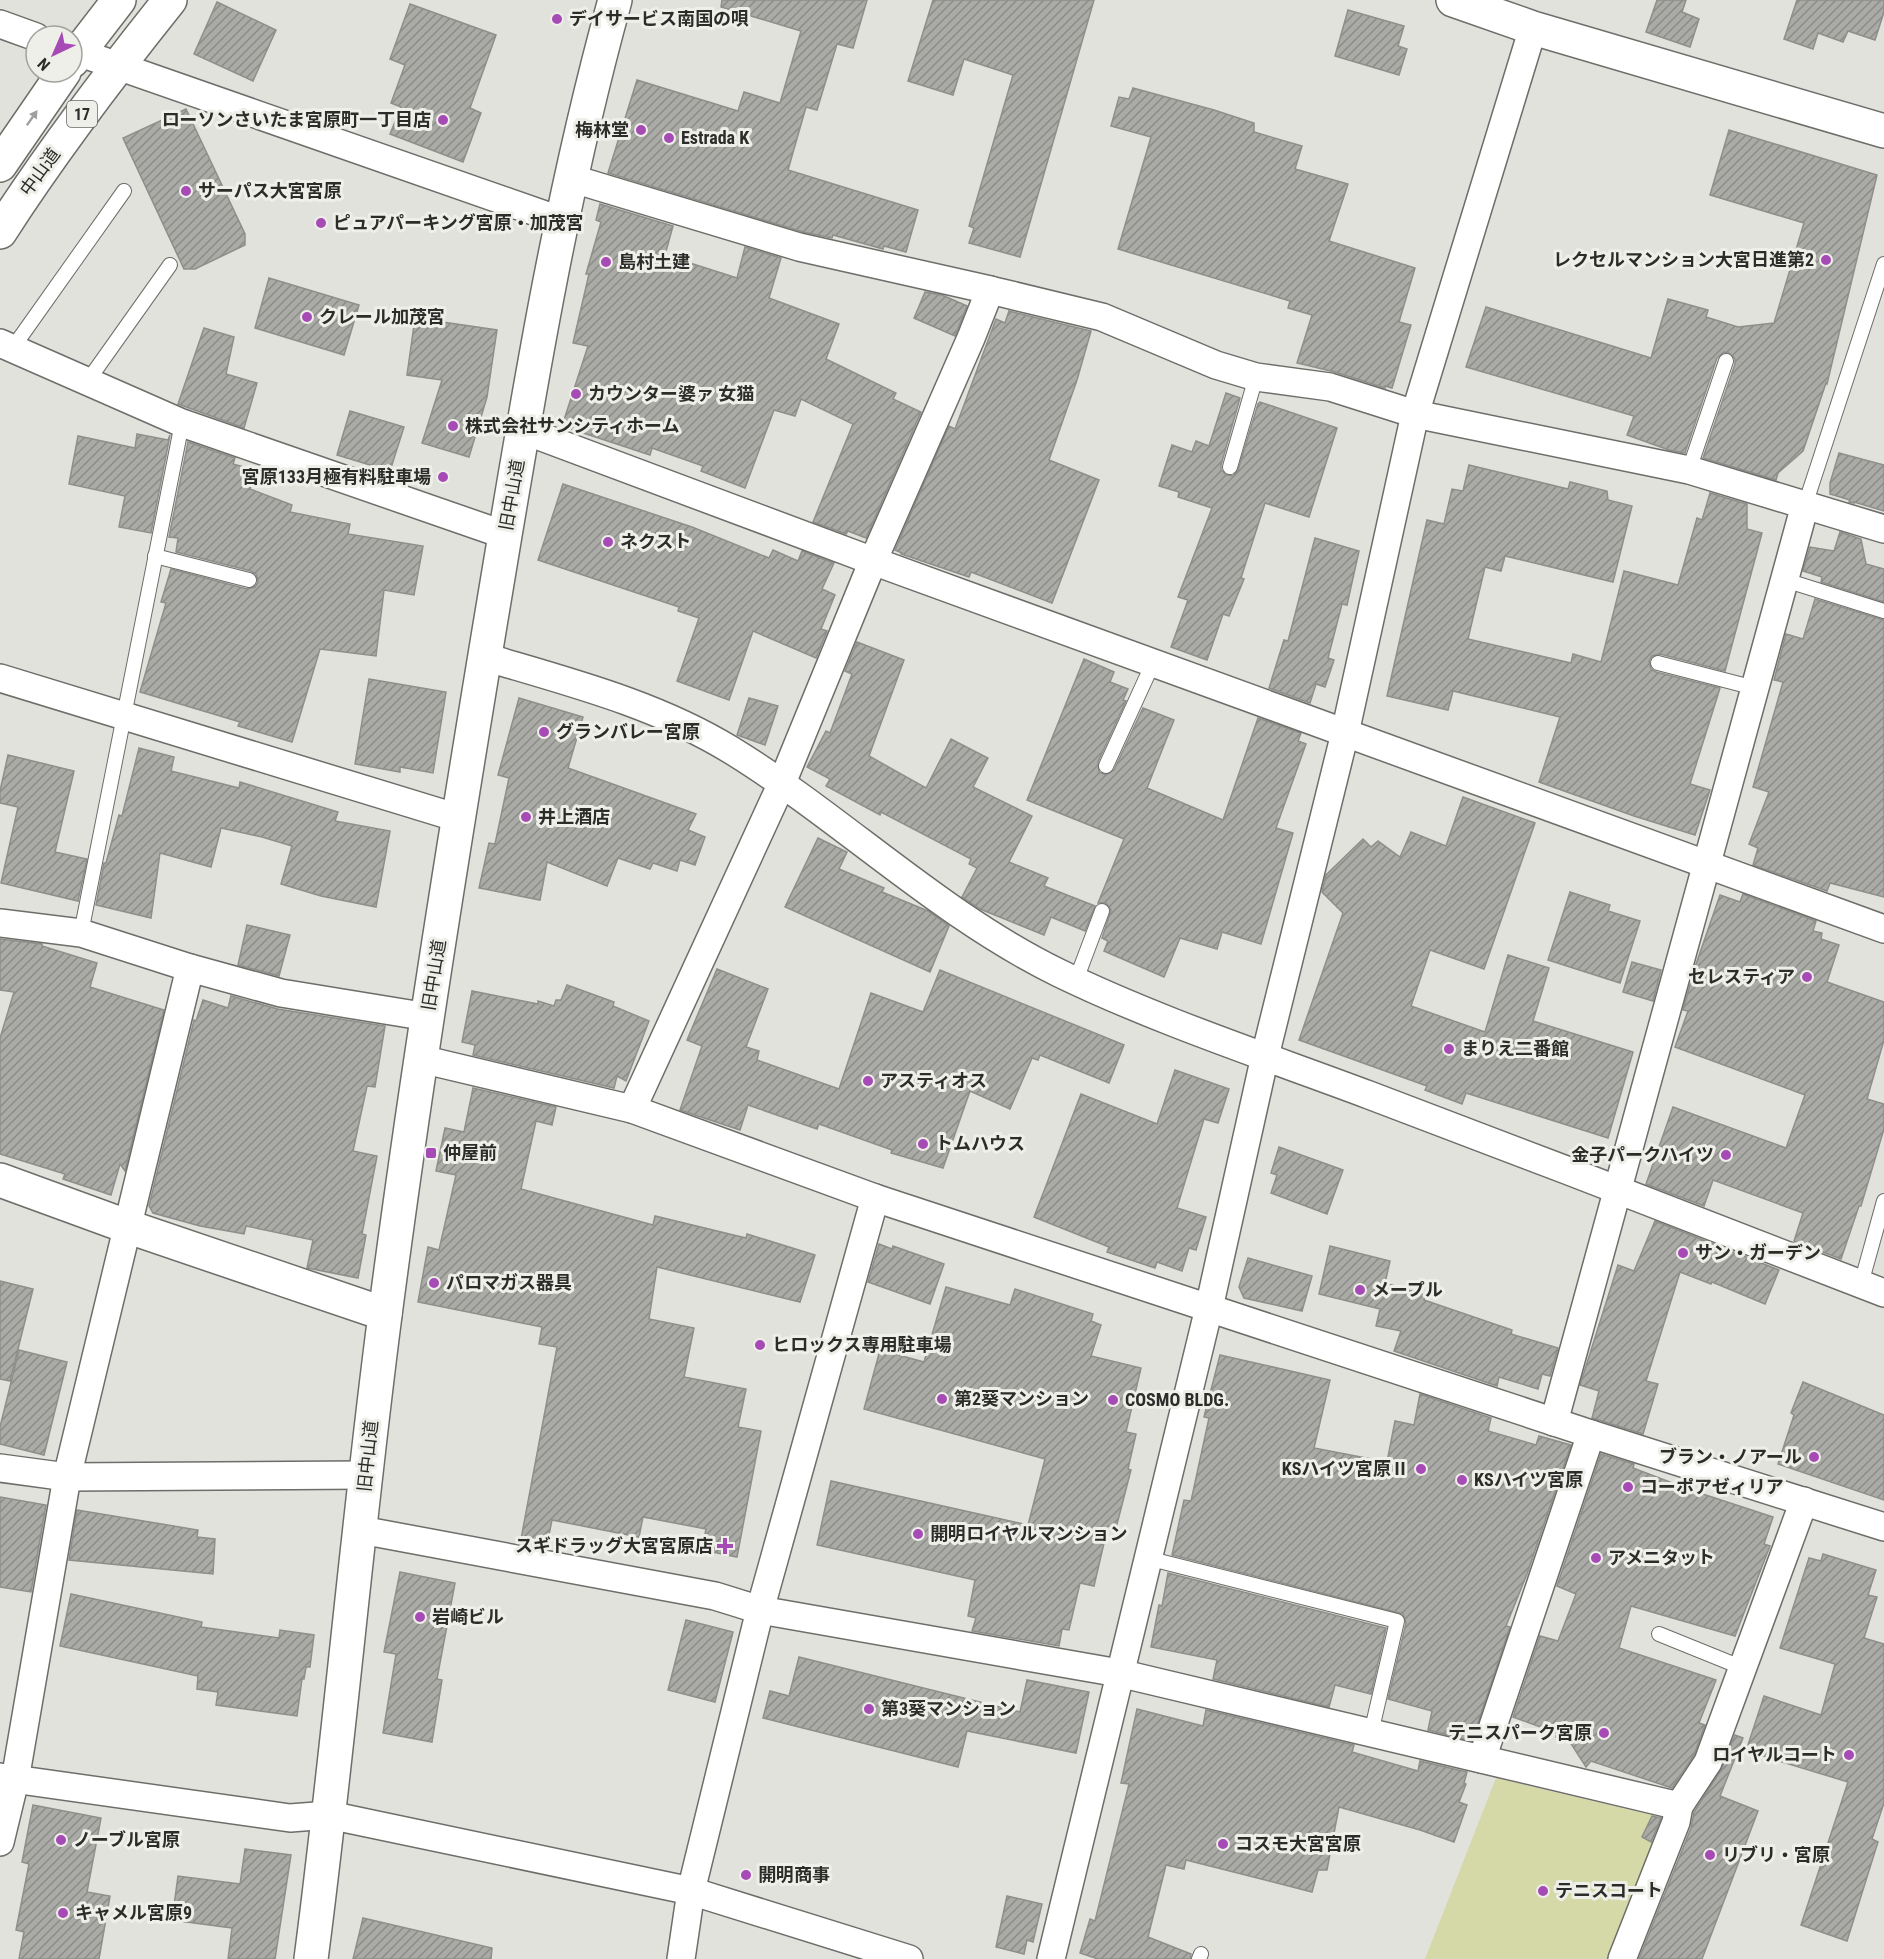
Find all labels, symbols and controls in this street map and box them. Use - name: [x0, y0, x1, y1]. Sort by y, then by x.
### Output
- place label: デイサービス南国の唄: [569, 8, 749, 29]
- marker: デイサービス南国の唄: [550, 12, 564, 26]
- north arrow: [24, 24, 84, 84]
- text: N: [34, 54, 54, 75]
- road number: 17: [67, 101, 97, 127]
- place label: ローソンさいたま宮原町一丁目店: [162, 109, 431, 130]
- one-way arrow: [26, 111, 38, 127]
- marker: ローソンさいたま宮原町一丁目店: [436, 113, 450, 127]
- place label: 梅林堂: [575, 119, 629, 140]
- marker: 梅林堂: [634, 123, 648, 137]
- place label: Estrada K: [681, 127, 750, 148]
- marker: Estrada K: [662, 131, 676, 145]
- street label: 中山道: [15, 144, 64, 200]
- place label: サーパス大宮宮原: [198, 180, 342, 201]
- marker: サーパス大宮宮原: [179, 184, 193, 198]
- place label: ピュアパーキング宮原・加茂宮: [333, 212, 584, 233]
- marker: ピュアパーキング宮原・加茂宮: [314, 216, 328, 230]
- place label: レクセルマンション大宮日進第2: [1553, 249, 1814, 270]
- place label: 島村土建: [618, 251, 690, 272]
- marker: レクセルマンション大宮日進第2: [1819, 253, 1833, 267]
- marker: 島村土建: [599, 255, 613, 269]
- place label: クレール加茂宮: [319, 306, 445, 327]
- marker: クレール加茂宮: [300, 310, 314, 324]
- place label: カウンター婆ァ 女猫: [588, 383, 754, 404]
- marker: カウンター婆ァ 女猫: [569, 387, 583, 401]
- place label: 株式会社サンシティホーム: [465, 415, 679, 436]
- marker: 株式会社サンシティホーム: [446, 419, 460, 433]
- street label: 旧中山道: [495, 458, 528, 532]
- place label: 宮原133月極有料駐車場: [242, 466, 431, 487]
- marker: 宮原133月極有料駐車場: [436, 470, 450, 484]
- place label: ネクスト: [620, 531, 691, 552]
- marker: ネクスト: [601, 535, 615, 549]
- place label: グランバレー宮原: [556, 721, 700, 742]
- marker: グランバレー宮原: [537, 725, 551, 739]
- place label: 井上酒店: [538, 806, 610, 827]
- marker: 井上酒店: [519, 810, 533, 824]
- street label: 旧中山道: [418, 938, 450, 1012]
- place label: セレスティア: [1688, 966, 1795, 987]
- marker: セレスティア: [1800, 970, 1814, 984]
- place label: まりえ二番館: [1461, 1038, 1569, 1059]
- marker: まりえ二番館: [1442, 1042, 1456, 1056]
- place label: アスティオス: [880, 1070, 987, 1091]
- marker: アスティオス: [861, 1074, 875, 1088]
- place label: トムハウス: [935, 1133, 1025, 1154]
- marker: トムハウス: [916, 1137, 930, 1151]
- place label: 仲屋前: [443, 1142, 497, 1163]
- place label: 金子パークハイツ: [1571, 1144, 1714, 1165]
- marker: 仲屋前: [424, 1146, 438, 1160]
- marker: 金子パークハイツ: [1719, 1148, 1733, 1162]
- place label: サン・ガーデン: [1695, 1242, 1821, 1263]
- marker: サン・ガーデン: [1676, 1246, 1690, 1260]
- place label: パロマガス器具: [446, 1272, 572, 1293]
- marker: パロマガス器具: [427, 1276, 441, 1290]
- place label: メープル: [1372, 1279, 1443, 1300]
- marker: メープル: [1353, 1283, 1367, 1297]
- place label: ヒロックス専用駐車場: [772, 1334, 951, 1355]
- marker: ヒロックス専用駐車場: [753, 1338, 767, 1352]
- place label: 第2葵マンション: [954, 1388, 1089, 1409]
- place label: COSMO BLDG.: [1125, 1389, 1229, 1410]
- marker: 第2葵マンション: [935, 1392, 949, 1406]
- marker: COSMO BLDG.: [1106, 1393, 1120, 1407]
- street label: 旧中山道: [353, 1419, 382, 1493]
- place label: ブラン・ノアール: [1659, 1446, 1802, 1467]
- marker: ブラン・ノアール: [1807, 1450, 1821, 1464]
- place label: KSハイツ宮原Ⅱ: [1282, 1458, 1409, 1479]
- marker: KSハイツ宮原Ⅱ: [1414, 1462, 1428, 1476]
- place label: KSハイツ宮原: [1474, 1469, 1583, 1490]
- marker: KSハイツ宮原: [1455, 1473, 1469, 1487]
- place label: コーポアゼィリア: [1640, 1476, 1784, 1497]
- marker: コーポアゼィリア: [1621, 1480, 1635, 1494]
- place label: 開明ロイヤルマンション: [930, 1523, 1127, 1544]
- marker: 開明ロイヤルマンション: [911, 1527, 925, 1541]
- place label: スギドラッグ大宮宮原店: [515, 1535, 713, 1556]
- marker: スギドラッグ大宮宮原店: [718, 1539, 732, 1553]
- place label: アメニタット: [1608, 1547, 1715, 1568]
- marker: アメニタット: [1589, 1551, 1603, 1565]
- place label: 岩崎ビル: [432, 1606, 504, 1627]
- marker: 岩崎ビル: [413, 1610, 427, 1624]
- place label: 第3葵マンション: [881, 1698, 1016, 1719]
- marker: 第3葵マンション: [862, 1702, 876, 1716]
- place label: テニスパーク宮原: [1448, 1722, 1592, 1743]
- marker: テニスパーク宮原: [1597, 1726, 1611, 1740]
- place label: ロイヤルコート: [1712, 1744, 1837, 1765]
- marker: ロイヤルコート: [1842, 1748, 1856, 1762]
- place label: ノーブル宮原: [73, 1829, 180, 1850]
- marker: ノーブル宮原: [54, 1833, 68, 1847]
- place label: コスモ大宮宮原: [1235, 1833, 1361, 1854]
- marker: コスモ大宮宮原: [1216, 1837, 1230, 1851]
- place label: リブリ・宮原: [1722, 1844, 1830, 1865]
- marker: リブリ・宮原: [1703, 1848, 1717, 1862]
- place label: 開明商事: [758, 1864, 830, 1885]
- marker: 開明商事: [739, 1868, 753, 1882]
- place label: テニスコート: [1555, 1880, 1663, 1901]
- marker: テニスコート: [1536, 1884, 1550, 1898]
- place label: キャメル宮原9: [75, 1902, 192, 1923]
- marker: キャメル宮原9: [56, 1906, 70, 1920]

